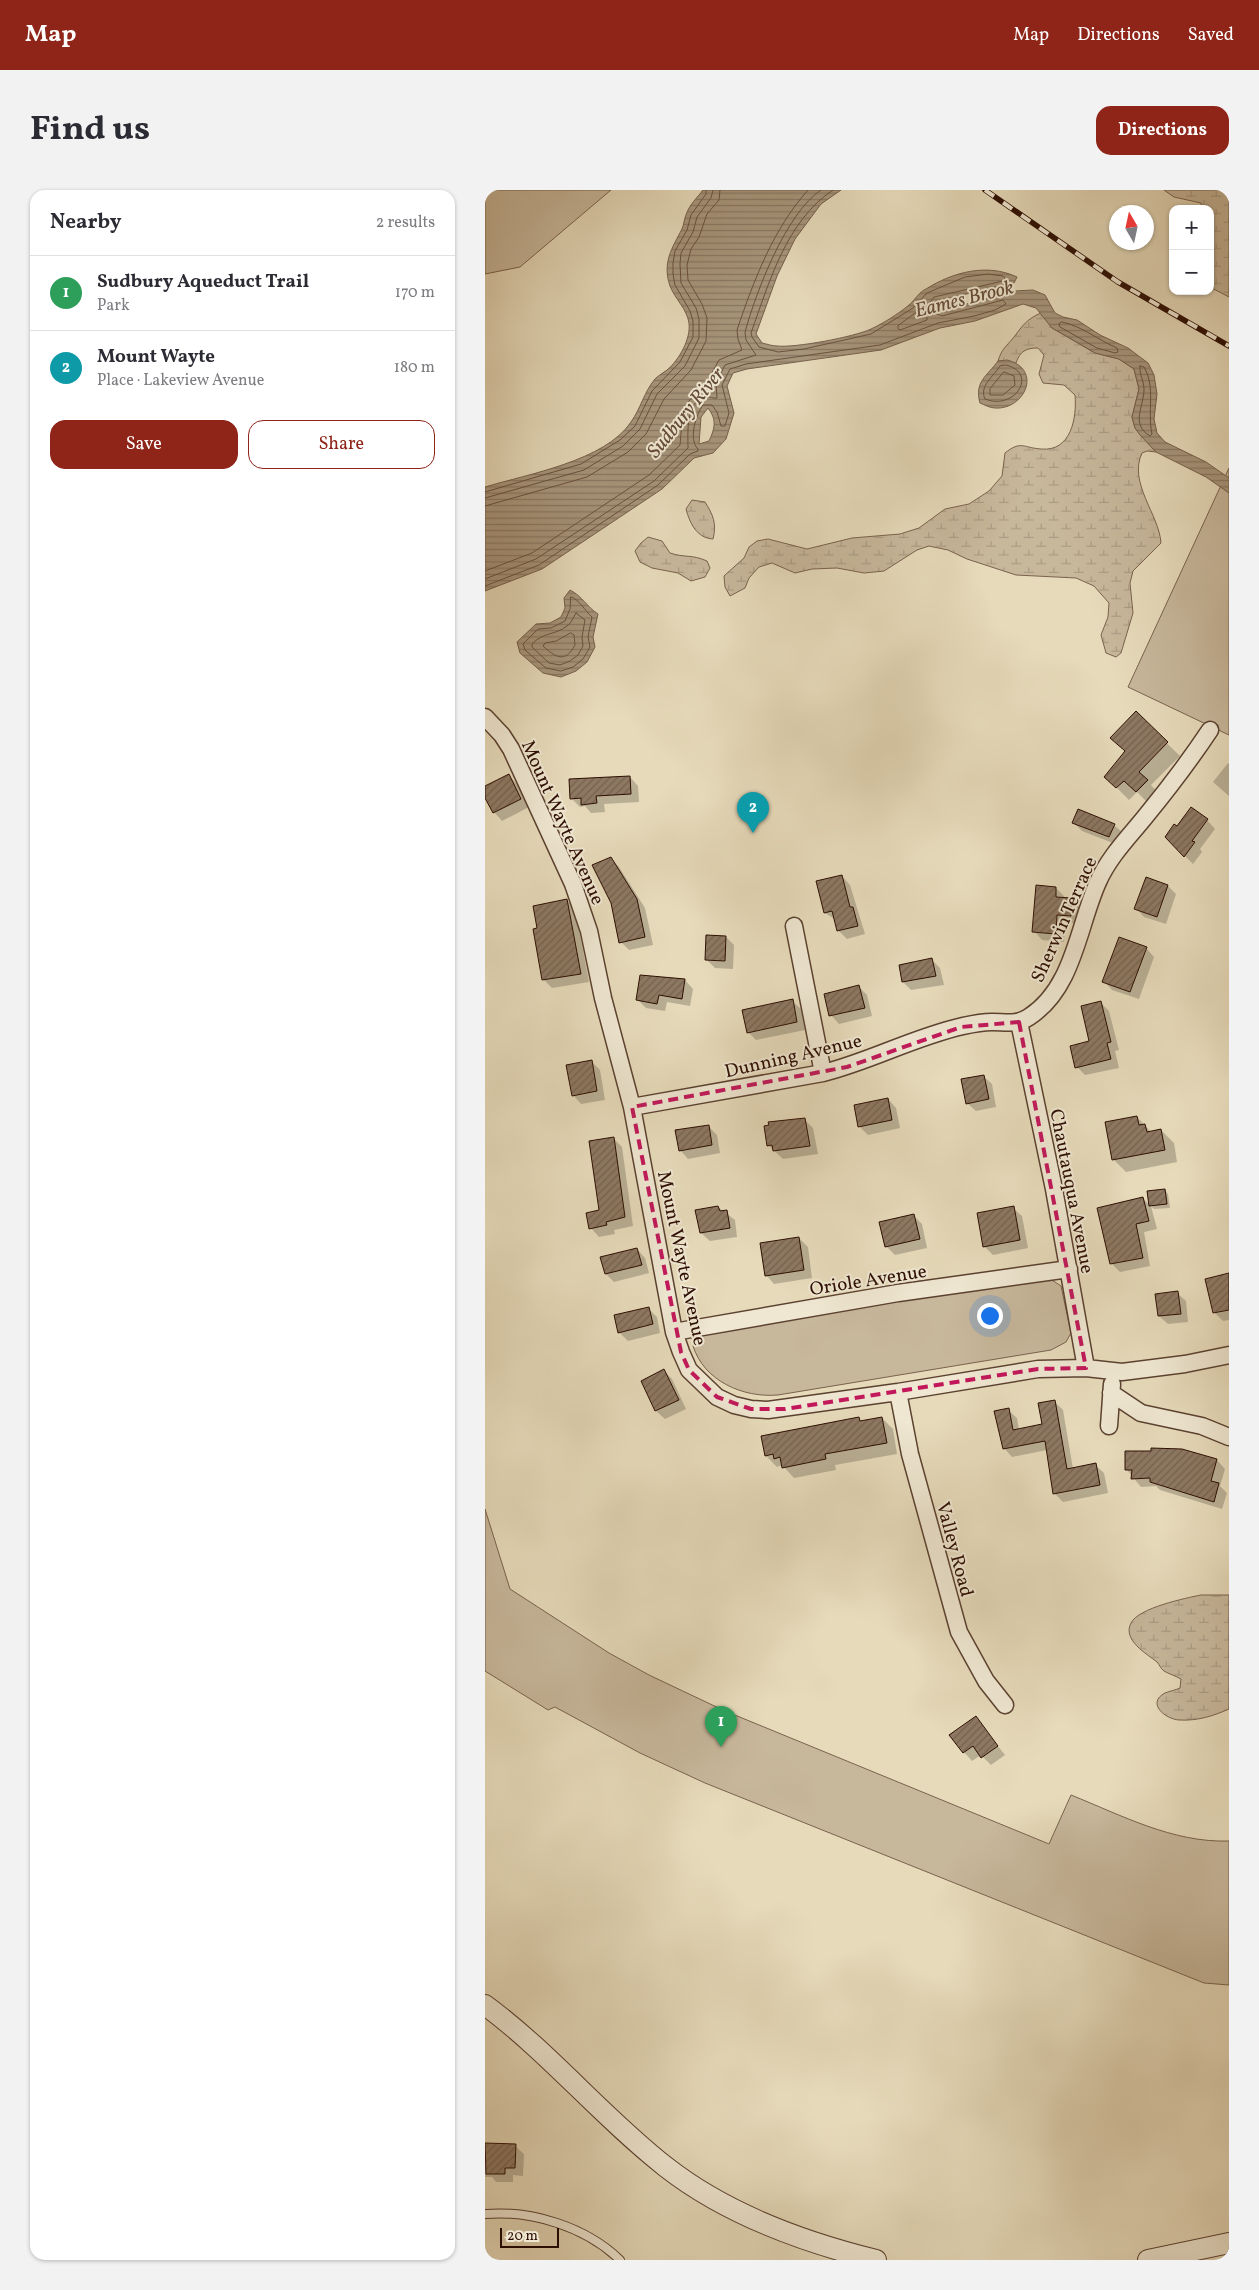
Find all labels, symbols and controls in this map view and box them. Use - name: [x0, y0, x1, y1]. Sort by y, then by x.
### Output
- text: Map: [25, 18, 76, 52]
- text: Map: [1013, 23, 1049, 48]
- text: Directions: [1077, 23, 1160, 48]
- text: Saved: [1188, 23, 1234, 48]
- text: Find us: [30, 106, 150, 154]
- button: Directions: [1096, 106, 1229, 155]
- north arrow: [1109, 205, 1154, 250]
- map controls: [1169, 205, 1214, 295]
- button: +: [1169, 205, 1214, 250]
- text: Nearby: [50, 208, 121, 237]
- text: 2 results: [376, 212, 435, 234]
- button: −: [1169, 250, 1214, 295]
- text: Sudbury Aqueduct Trail: [97, 269, 309, 295]
- water label: Eames Brook: [912, 274, 1017, 326]
- text: 1: [63, 282, 69, 304]
- text: 170 m: [395, 282, 435, 304]
- text: Park: [97, 295, 130, 317]
- text: Mount Wayte: [97, 344, 215, 370]
- text: 2: [62, 357, 70, 379]
- text: 180 m: [394, 357, 435, 379]
- water label: Sudbury River: [641, 361, 732, 465]
- text: Place · Lakeview Avenue: [97, 370, 264, 392]
- button: Save: [50, 420, 238, 469]
- button: Share: [248, 420, 435, 469]
- street label: Mount Wayte Avenue: [514, 736, 610, 909]
- pin: 2: [737, 792, 769, 833]
- street label: Sherwin Terrace: [1025, 853, 1104, 987]
- street label: Dunning Avenue: [722, 1029, 865, 1085]
- street label: Chautauqua Avenue: [1042, 1107, 1100, 1276]
- street label: Mount Wayte Avenue: [650, 1169, 712, 1348]
- street label: Oriole Avenue: [808, 1259, 929, 1303]
- your location: [977, 1303, 1003, 1329]
- street label: Valley Road: [929, 1499, 979, 1600]
- pin: 1: [705, 1706, 737, 1747]
- scale bar: [500, 2225, 559, 2248]
- text: 20 m: [507, 2227, 538, 2246]

